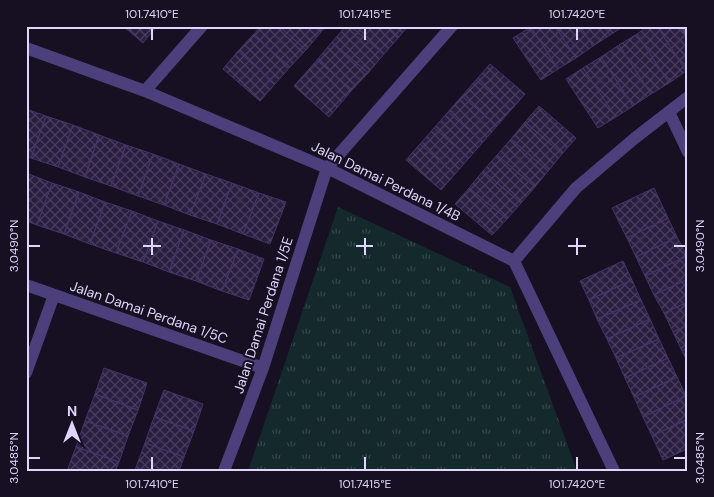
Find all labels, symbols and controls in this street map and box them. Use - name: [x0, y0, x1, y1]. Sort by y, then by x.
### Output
- text: 101.7410°E: [125, 6, 179, 22]
- text: 101.7415°E: [339, 6, 392, 22]
- text: 101.7420°E: [549, 6, 606, 22]
- street label: Jalan Damai Perdana 1/4B: [308, 137, 464, 225]
- text: 3.0490°N: [6, 220, 22, 272]
- text: 3.0490°N: [692, 220, 708, 272]
- street label: Jalan Damai Perdana 1/5E: [229, 234, 297, 396]
- street label: Jalan Damai Perdana 1/5C: [68, 276, 230, 348]
- north arrow: [48, 400, 98, 450]
- text: N: [67, 402, 77, 420]
- text: 3.0485°N: [6, 432, 22, 484]
- text: 3.0485°N: [692, 432, 708, 484]
- text: 101.7410°E: [125, 476, 179, 492]
- text: 101.7415°E: [339, 476, 392, 492]
- text: 101.7420°E: [549, 476, 606, 492]

